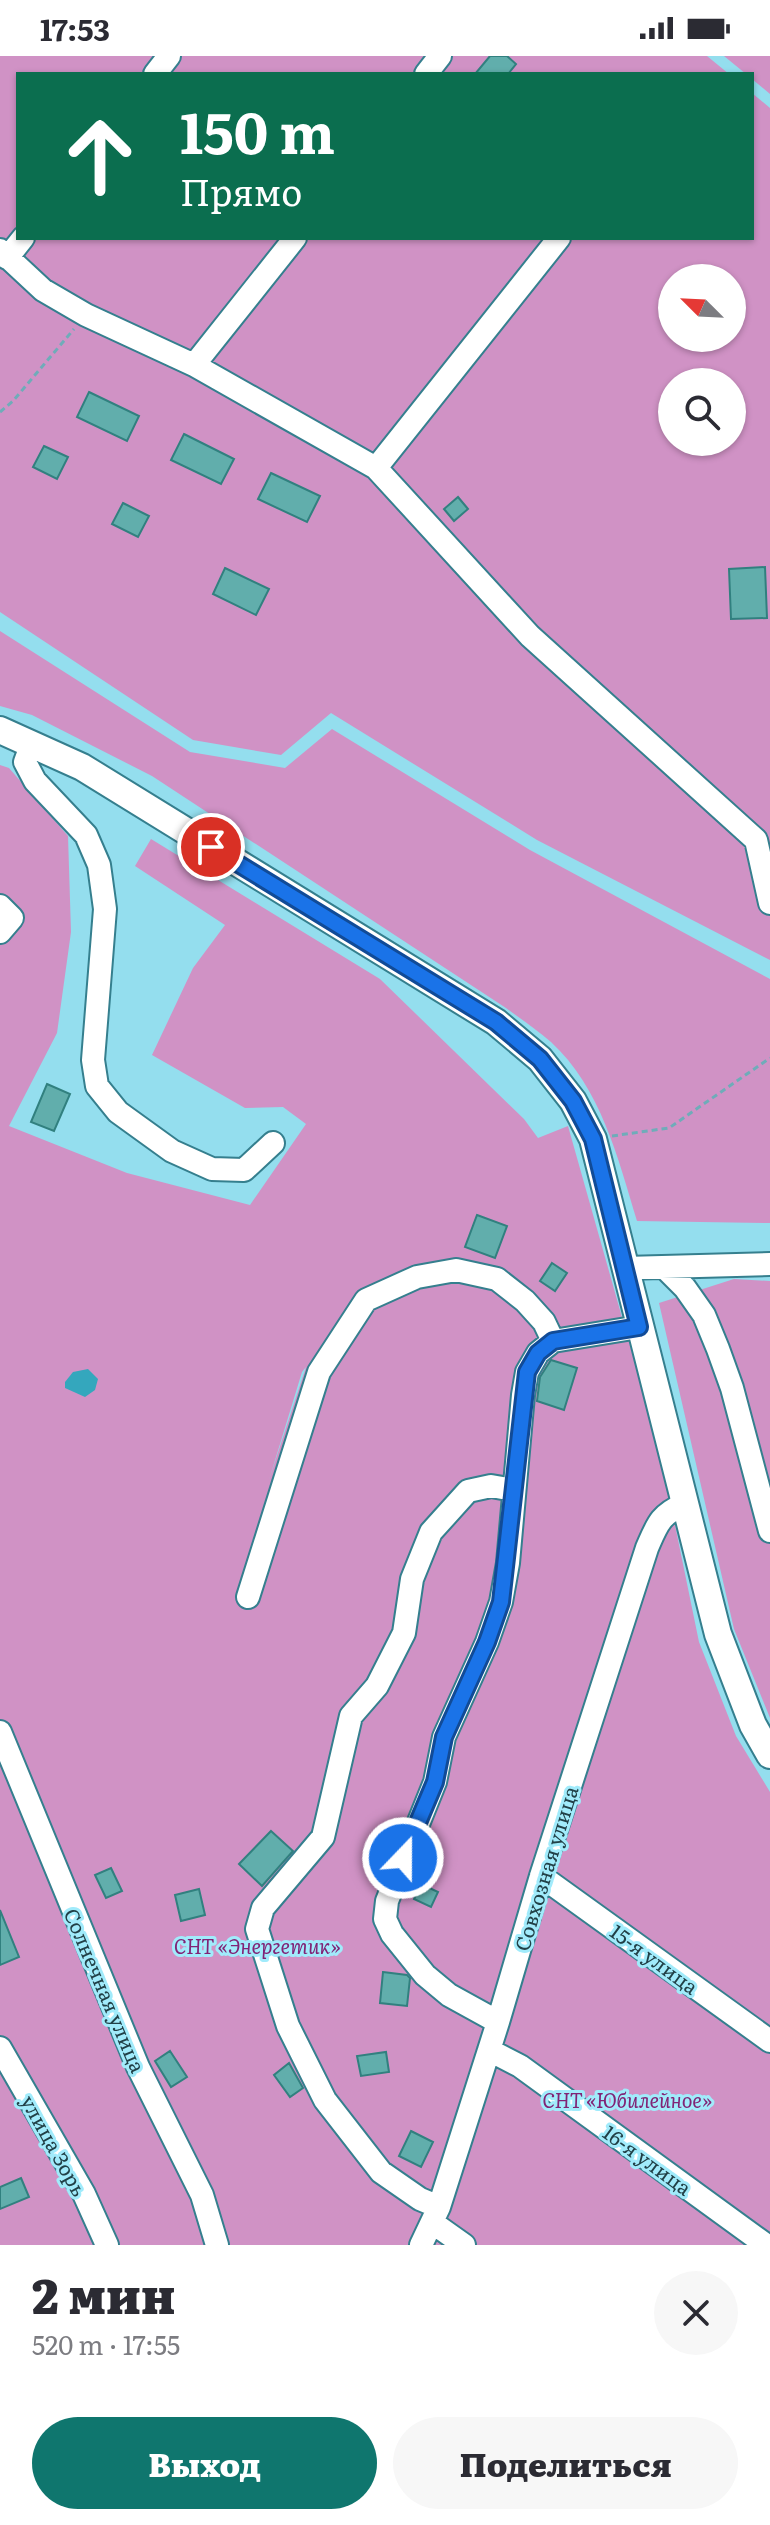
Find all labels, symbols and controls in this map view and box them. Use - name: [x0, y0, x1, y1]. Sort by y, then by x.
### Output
- text: 17:53: [40, 6, 110, 50]
- text: 150 m: [180, 88, 335, 171]
- icon: ahead: [48, 104, 152, 208]
- text: Прямо: [180, 164, 302, 217]
- north arrow: [658, 264, 746, 352]
- map controls: [658, 264, 746, 456]
- button: search: [658, 368, 746, 456]
- pin: [177, 813, 245, 881]
- icon: arrive: [189, 825, 233, 869]
- street label: Совхозная улица: [506, 1782, 584, 1954]
- position arrow: [361, 1816, 445, 1900]
- street label: Солнечная улица: [58, 1903, 154, 2077]
- street label: 15-я улица: [605, 1916, 706, 2000]
- park label: СНТ «Энергетик»: [174, 1930, 340, 1960]
- park label: СНТ «Юбилейное»: [542, 2084, 712, 2114]
- street label: улица Зорь: [15, 2089, 95, 2201]
- street label: 16-я улица: [597, 2116, 699, 2202]
- text: 2 мин: [32, 2258, 175, 2329]
- button: close: [654, 2271, 738, 2355]
- text: 520 m · 17:55: [32, 2324, 180, 2363]
- button: Выход: [32, 2417, 377, 2509]
- button: Поделиться: [393, 2417, 738, 2509]

